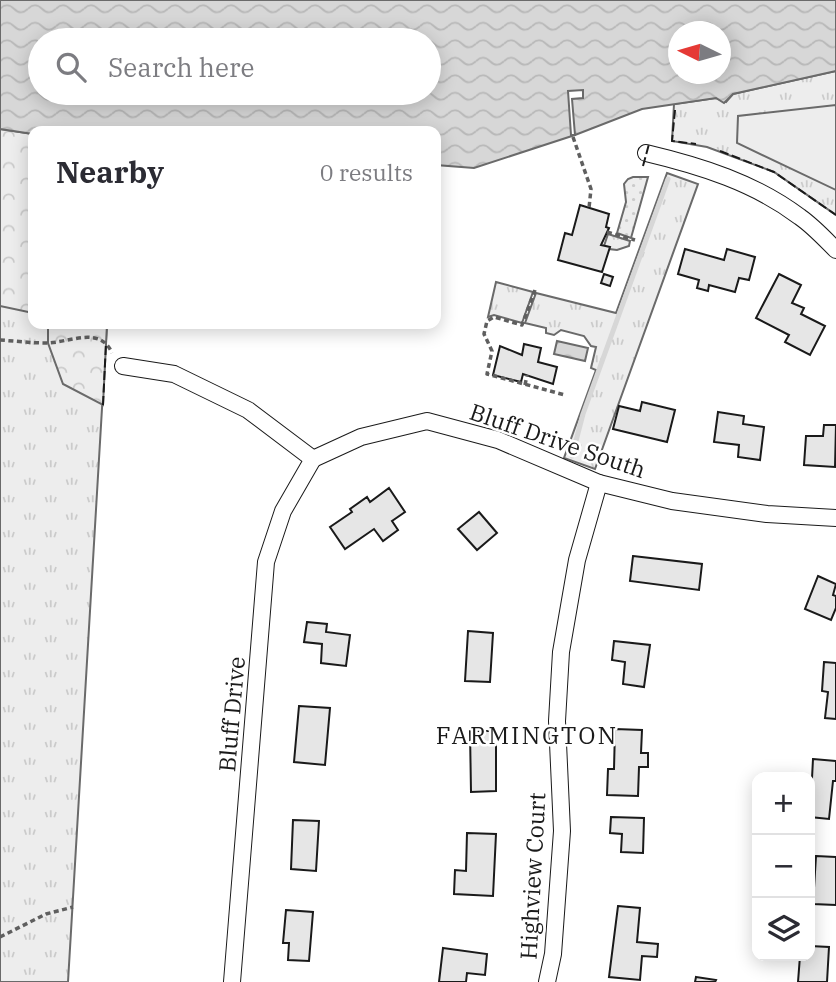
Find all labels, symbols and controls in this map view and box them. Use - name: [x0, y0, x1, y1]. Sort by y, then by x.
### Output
- north arrow: [668, 21, 731, 84]
- search box: [28, 28, 441, 105]
- icon: search: [52, 48, 90, 86]
- text: Search here: [108, 50, 254, 84]
- text: Nearby: [56, 152, 164, 191]
- text: 0 results: [320, 157, 413, 187]
- street label: Bluff Drive South: [466, 396, 650, 484]
- street label: Bluff Drive: [211, 655, 251, 773]
- district label: FARMINGTON: [436, 719, 618, 751]
- map controls: [752, 772, 815, 961]
- button: +: [752, 772, 815, 835]
- street label: Highview Court: [513, 792, 551, 960]
- button: −: [752, 835, 815, 898]
- button: layers: [752, 898, 815, 961]

